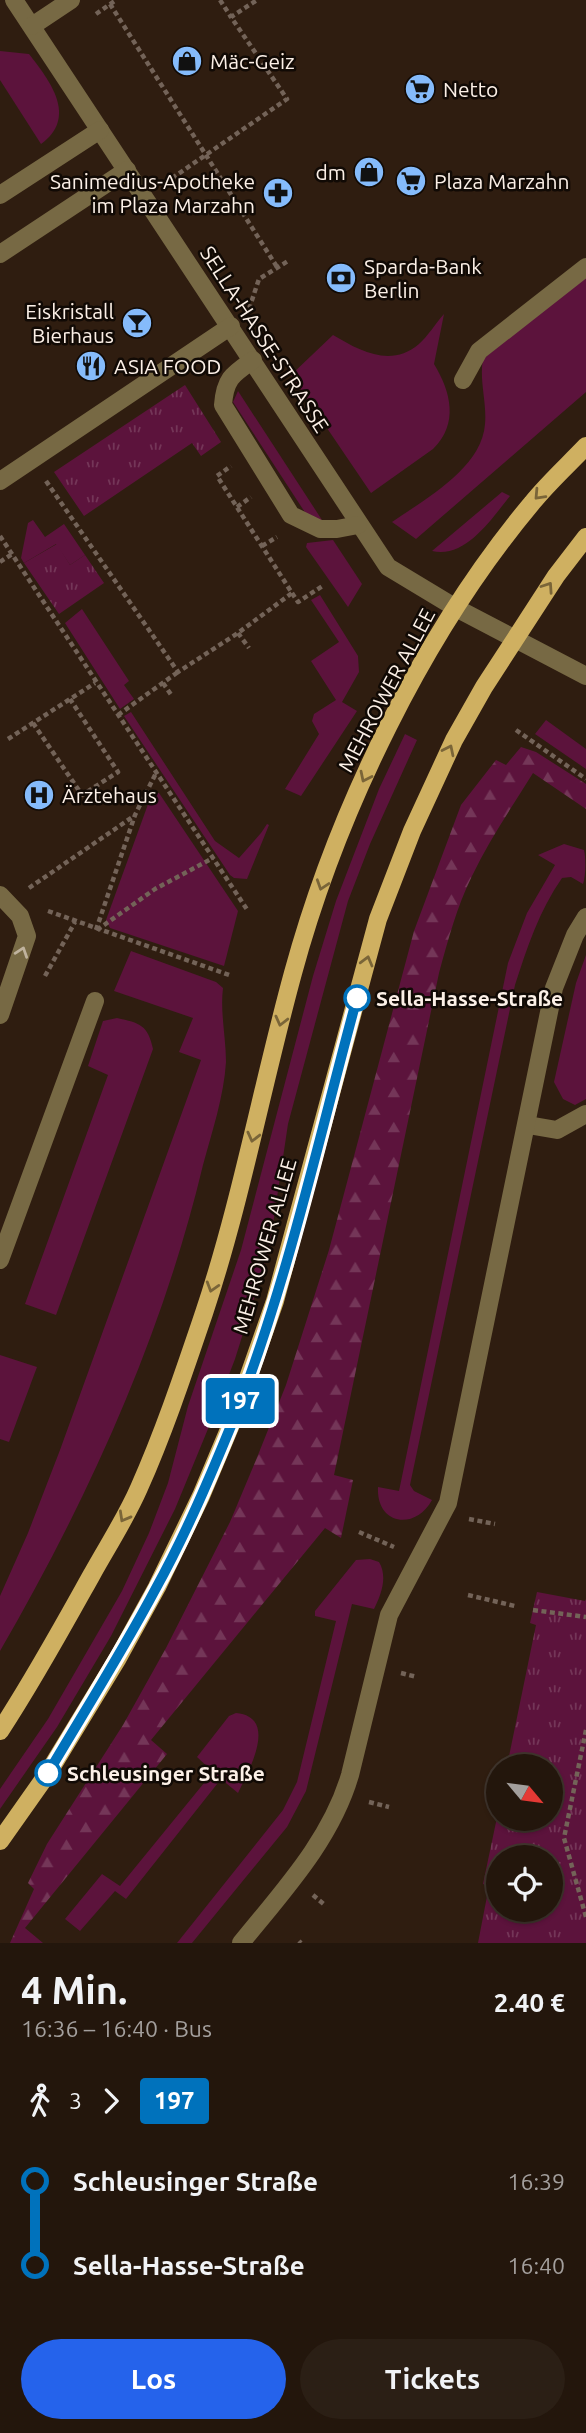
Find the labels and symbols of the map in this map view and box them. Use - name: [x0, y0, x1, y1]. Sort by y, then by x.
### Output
- shop icon: Mäc-Geiz: [170, 44, 204, 78]
- place label: Mäc-Geiz: [210, 49, 295, 73]
- supermarket icon: Netto: [403, 72, 437, 106]
- place label: Netto: [443, 77, 498, 101]
- shop icon: dm: [352, 155, 386, 189]
- place label: dm: [316, 160, 346, 184]
- supermarket icon: Plaza Marzahn: [394, 164, 428, 198]
- place label: Sanimedius-Apotheke im Plaza Marzahn: [50, 169, 255, 217]
- place label: Plaza Marzahn: [434, 169, 570, 193]
- pharmacy icon: Sanimedius-Apotheke im Plaza Marzahn: [261, 176, 295, 210]
- street label: SELLA-HASSE-STRASSE: [196, 241, 334, 437]
- place label: Sparda-Bank Berlin: [364, 254, 482, 302]
- bank icon: Sparda-Bank Berlin: [324, 261, 358, 295]
- place label: Eiskristall Bierhaus: [25, 299, 114, 347]
- bar icon: Eiskristall Bierhaus: [120, 306, 154, 340]
- restaurant icon: ASIA FOOD: [74, 349, 108, 383]
- place label: ASIA FOOD: [114, 354, 221, 378]
- one-way arrow: [535, 487, 547, 500]
- one-way arrow: [540, 582, 553, 595]
- street label: MEHROWER ALLEE: [333, 604, 439, 776]
- one-way arrow: [441, 745, 455, 757]
- one-way arrow: [359, 770, 373, 782]
- hospital icon: Ärztehaus: [22, 778, 56, 812]
- place label: Ärztehaus: [62, 783, 157, 807]
- one-way arrow: [316, 878, 330, 891]
- one-way arrow: [14, 946, 28, 958]
- one-way arrow: [359, 955, 373, 967]
- marker: Sella-Hasse-Straße: [344, 985, 370, 1011]
- place label: Sella-Hasse-Straße: [376, 986, 563, 1010]
- one-way arrow: [275, 1015, 289, 1027]
- one-way arrow: [247, 1131, 261, 1143]
- street label: MEHROWER ALLEE: [227, 1155, 301, 1337]
- one-way arrow: [205, 1280, 220, 1292]
- line badge: 197: [200, 1378, 280, 1424]
- one-way arrow: [119, 1510, 132, 1522]
- north arrow: [486, 1754, 564, 1830]
- marker: Schleusinger Straße: [35, 1760, 61, 1786]
- place label: Schleusinger Straße: [67, 1761, 265, 1785]

